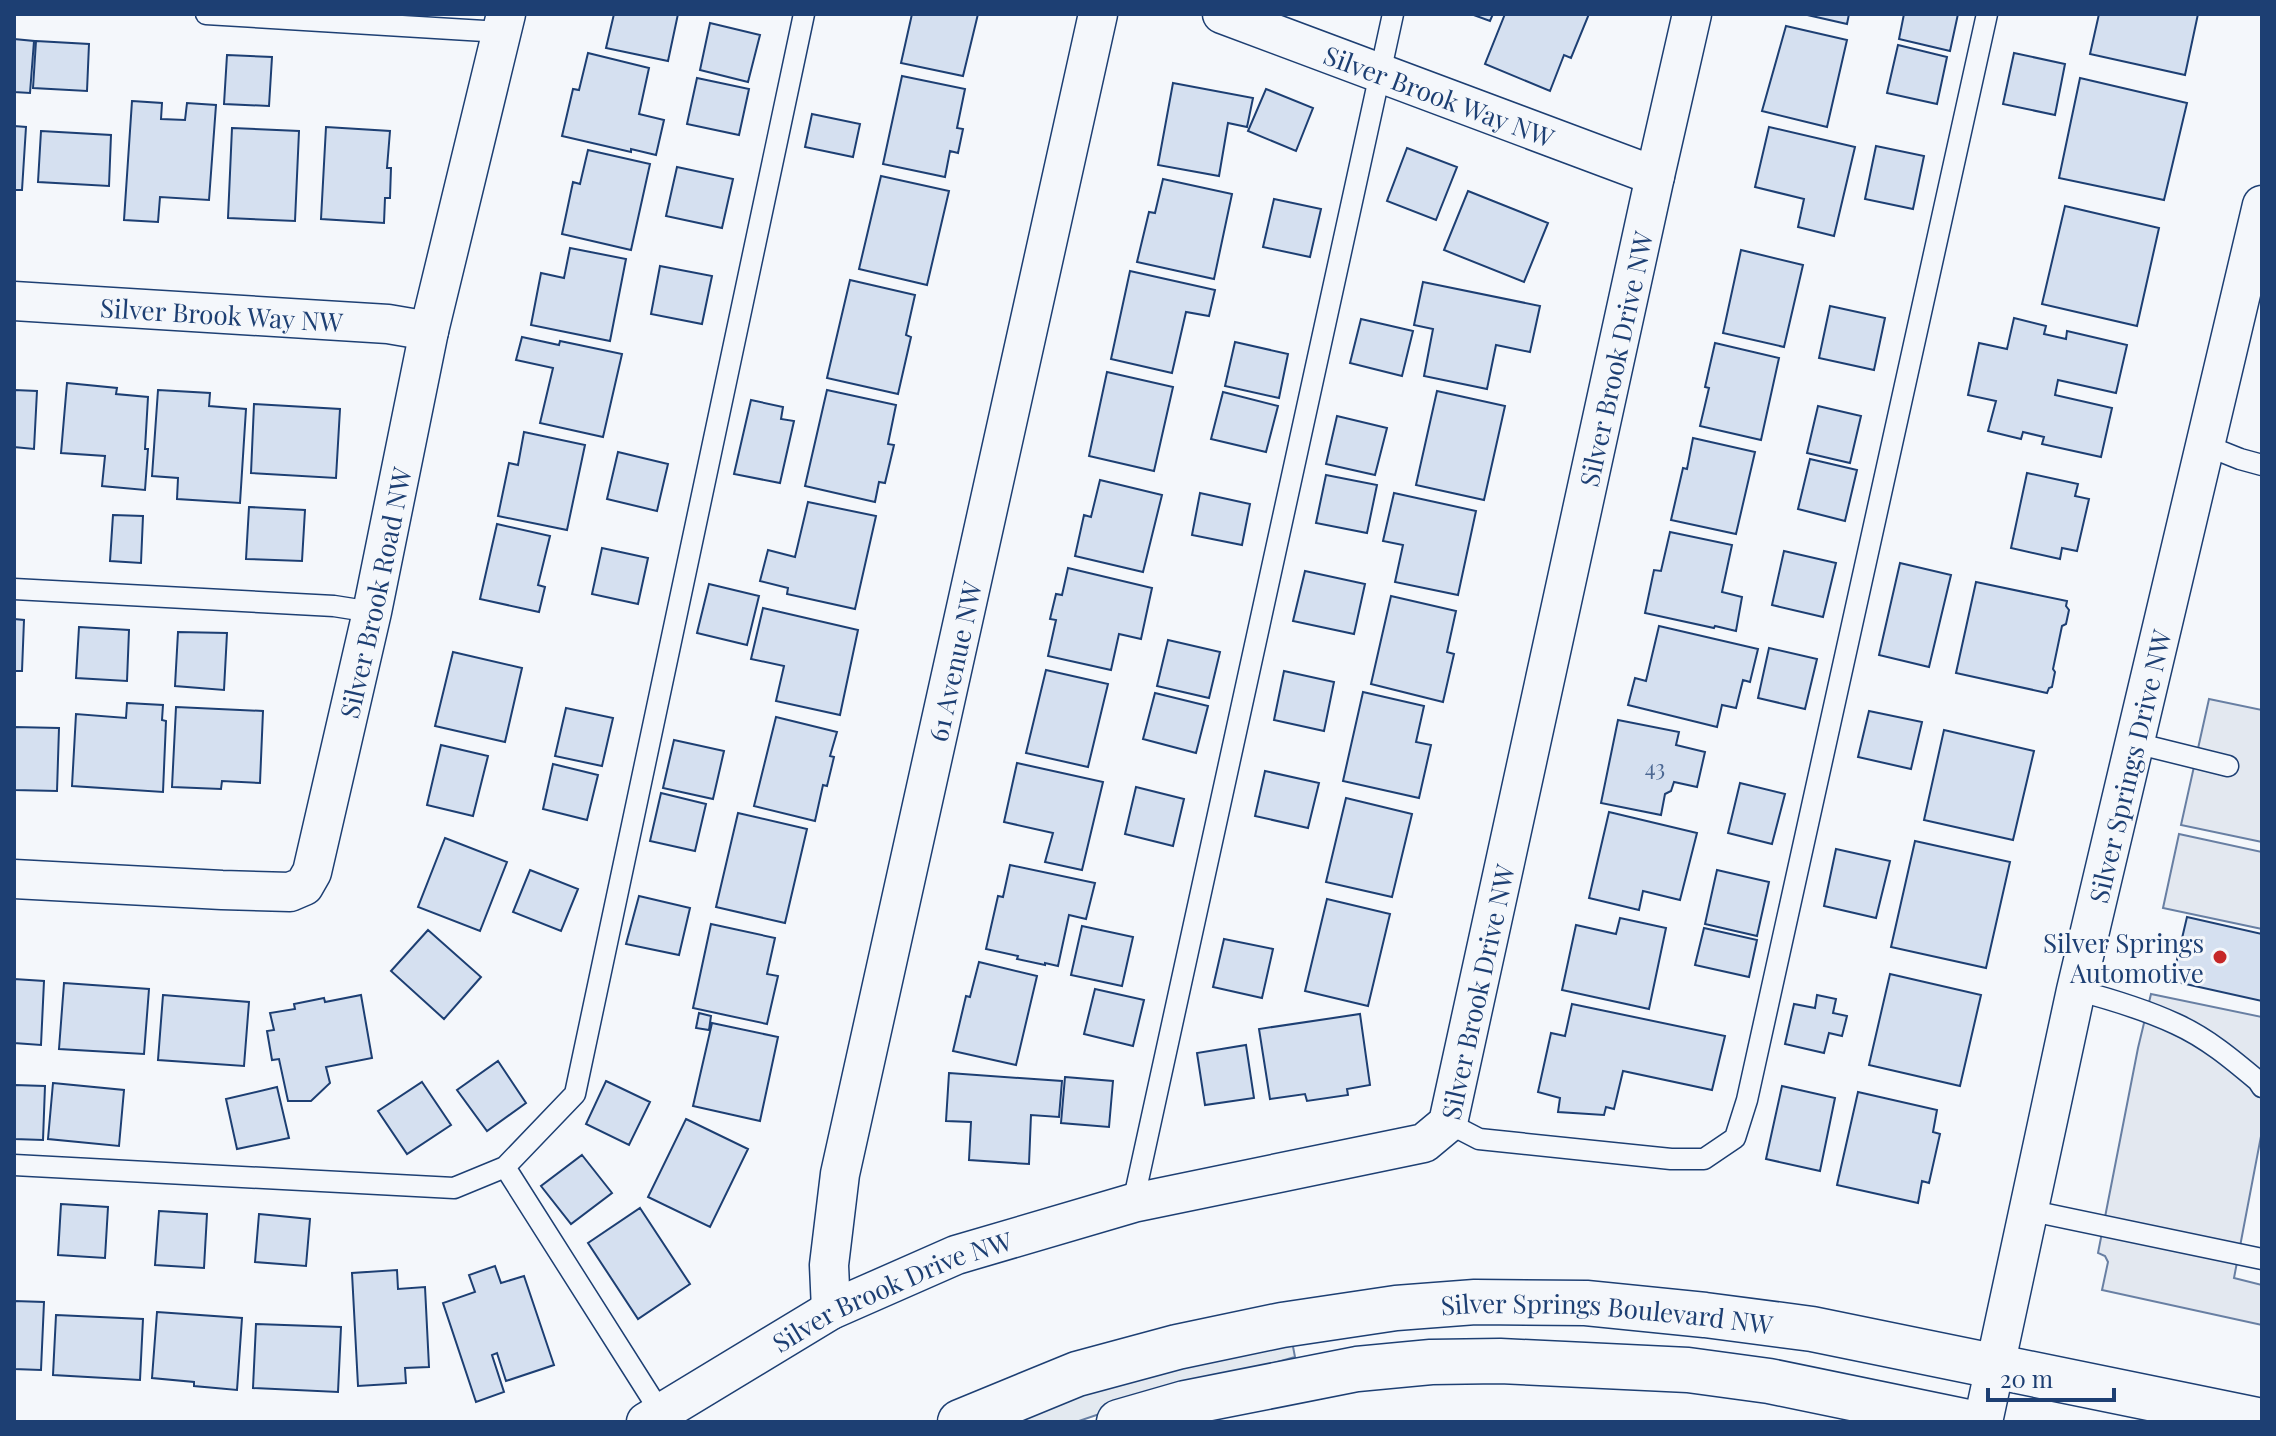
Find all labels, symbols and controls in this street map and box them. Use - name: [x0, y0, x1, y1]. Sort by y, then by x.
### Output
- street label: Silver Brook Way NW: [1319, 36, 1560, 154]
- street label: Silver Brook Drive NW: [1570, 227, 1660, 490]
- street label: Silver Brook Way NW: [99, 289, 344, 339]
- street label: Silver Brook Road NW: [331, 464, 419, 722]
- street label: 61 Avenue NW: [919, 577, 989, 745]
- street label: Silver Springs Drive NW: [2080, 626, 2178, 906]
- house number: 43: [1645, 752, 1665, 782]
- street label: Silver Brook Drive NW: [1432, 860, 1522, 1123]
- place label: Silver Springs Automotive: [2043, 925, 2204, 990]
- marker: Silver Springs Automotive: [2211, 948, 2229, 966]
- street label: Silver Brook Drive NW: [765, 1222, 1016, 1359]
- street label: Silver Springs Boulevard NW: [1439, 1284, 1775, 1341]
- scale bar: [1988, 1352, 2114, 1402]
- text: 20 m: [2000, 1362, 2053, 1394]

